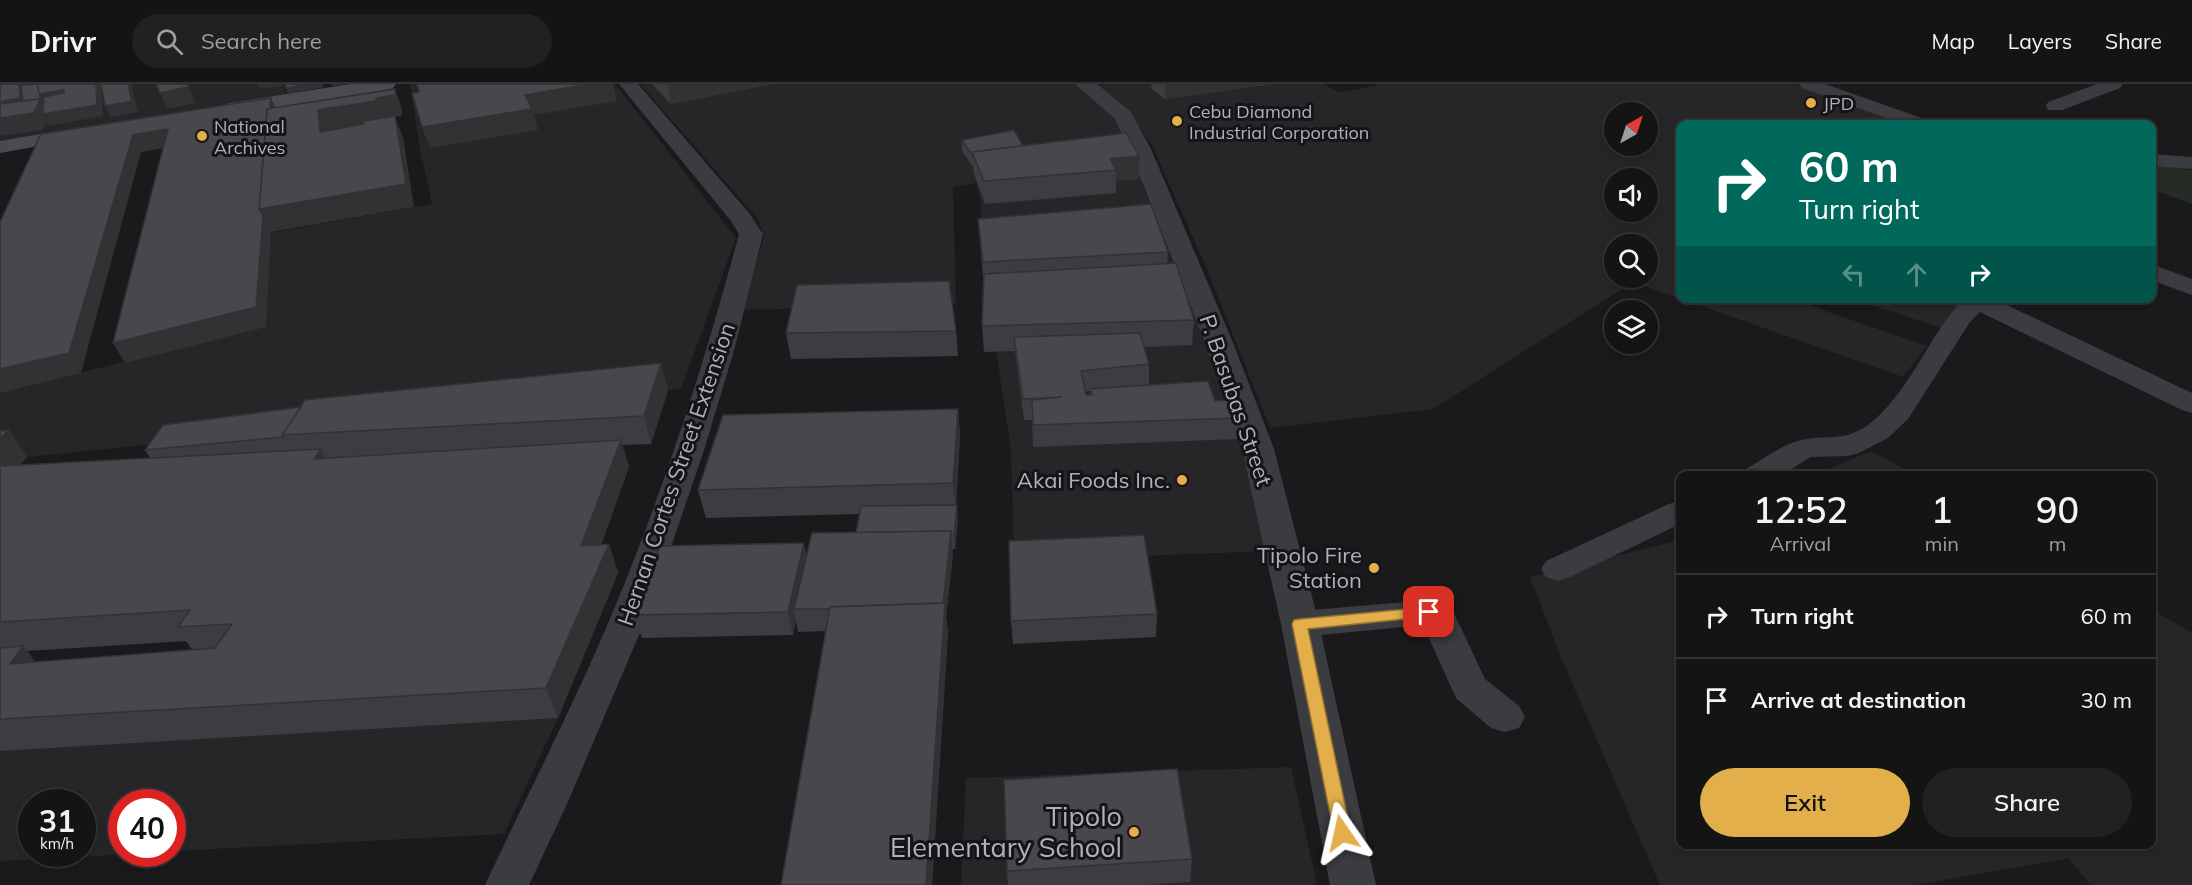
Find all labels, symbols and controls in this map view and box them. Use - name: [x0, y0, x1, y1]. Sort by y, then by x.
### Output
- search box: [132, 14, 552, 68]
- text: Drivr: [30, 24, 96, 59]
- icon: search: [153, 25, 186, 58]
- text: Search here: [201, 27, 322, 55]
- text: Map: [1932, 28, 1975, 54]
- text: Layers: [2008, 28, 2072, 54]
- text: Share: [2105, 28, 2162, 54]
- place label: JPD: [1823, 92, 1854, 115]
- marker: JPD: [1804, 96, 1818, 110]
- place label: Cebu Diamond Industrial Corporation: [1189, 100, 1369, 144]
- north arrow: [1604, 102, 1658, 156]
- map controls: [1604, 102, 1658, 354]
- marker: Cebu Diamond Industrial Corporation: [1170, 114, 1184, 128]
- place label: National Archives: [214, 115, 286, 159]
- marker: National Archives: [195, 129, 209, 143]
- text: 60 m: [1799, 140, 1899, 193]
- icon: right: [1700, 144, 1778, 222]
- button: sound: [1604, 168, 1658, 222]
- text: Turn right: [1799, 192, 1919, 226]
- button: search: [1604, 234, 1658, 288]
- icon: left: [1837, 258, 1870, 291]
- icon: ahead: [1900, 258, 1933, 291]
- icon: right: [1963, 258, 1996, 291]
- button: layers: [1604, 300, 1658, 354]
- street label: P. Basubas Street: [1194, 311, 1279, 490]
- street label: Hernan Cortes Street Extension: [611, 319, 741, 629]
- place label: Akai Foods Inc.: [1017, 466, 1170, 494]
- marker: Akai Foods Inc.: [1175, 473, 1189, 487]
- text: 12:52: [1753, 487, 1848, 532]
- text: 1: [1931, 487, 1953, 532]
- text: 90: [2036, 487, 2079, 532]
- text: Arrival: [1770, 531, 1831, 556]
- text: min: [1925, 531, 1959, 556]
- text: m: [2049, 531, 2066, 556]
- place label: Tipolo Fire Station: [1257, 541, 1362, 594]
- marker: Tipolo Fire Station: [1367, 561, 1381, 575]
- pin: [1403, 586, 1454, 637]
- icon: arrive: [1412, 595, 1445, 628]
- icon: right: [1700, 600, 1733, 633]
- text: Turn right: [1751, 602, 1854, 630]
- text: 60 m: [2081, 602, 2132, 630]
- icon: arrive: [1700, 684, 1733, 717]
- text: Arrive at destination: [1751, 686, 1966, 714]
- text: 30 m: [2081, 686, 2132, 714]
- button: Exit: [1700, 768, 1910, 837]
- button: Share: [1922, 768, 2132, 837]
- speed limit sign: 40: [108, 789, 186, 867]
- place label: Tipolo Elementary School: [890, 799, 1122, 864]
- position arrow: [1310, 801, 1374, 865]
- text: 31: [39, 802, 75, 840]
- marker: Tipolo Elementary School: [1127, 825, 1141, 839]
- text: km/h: [40, 834, 74, 853]

